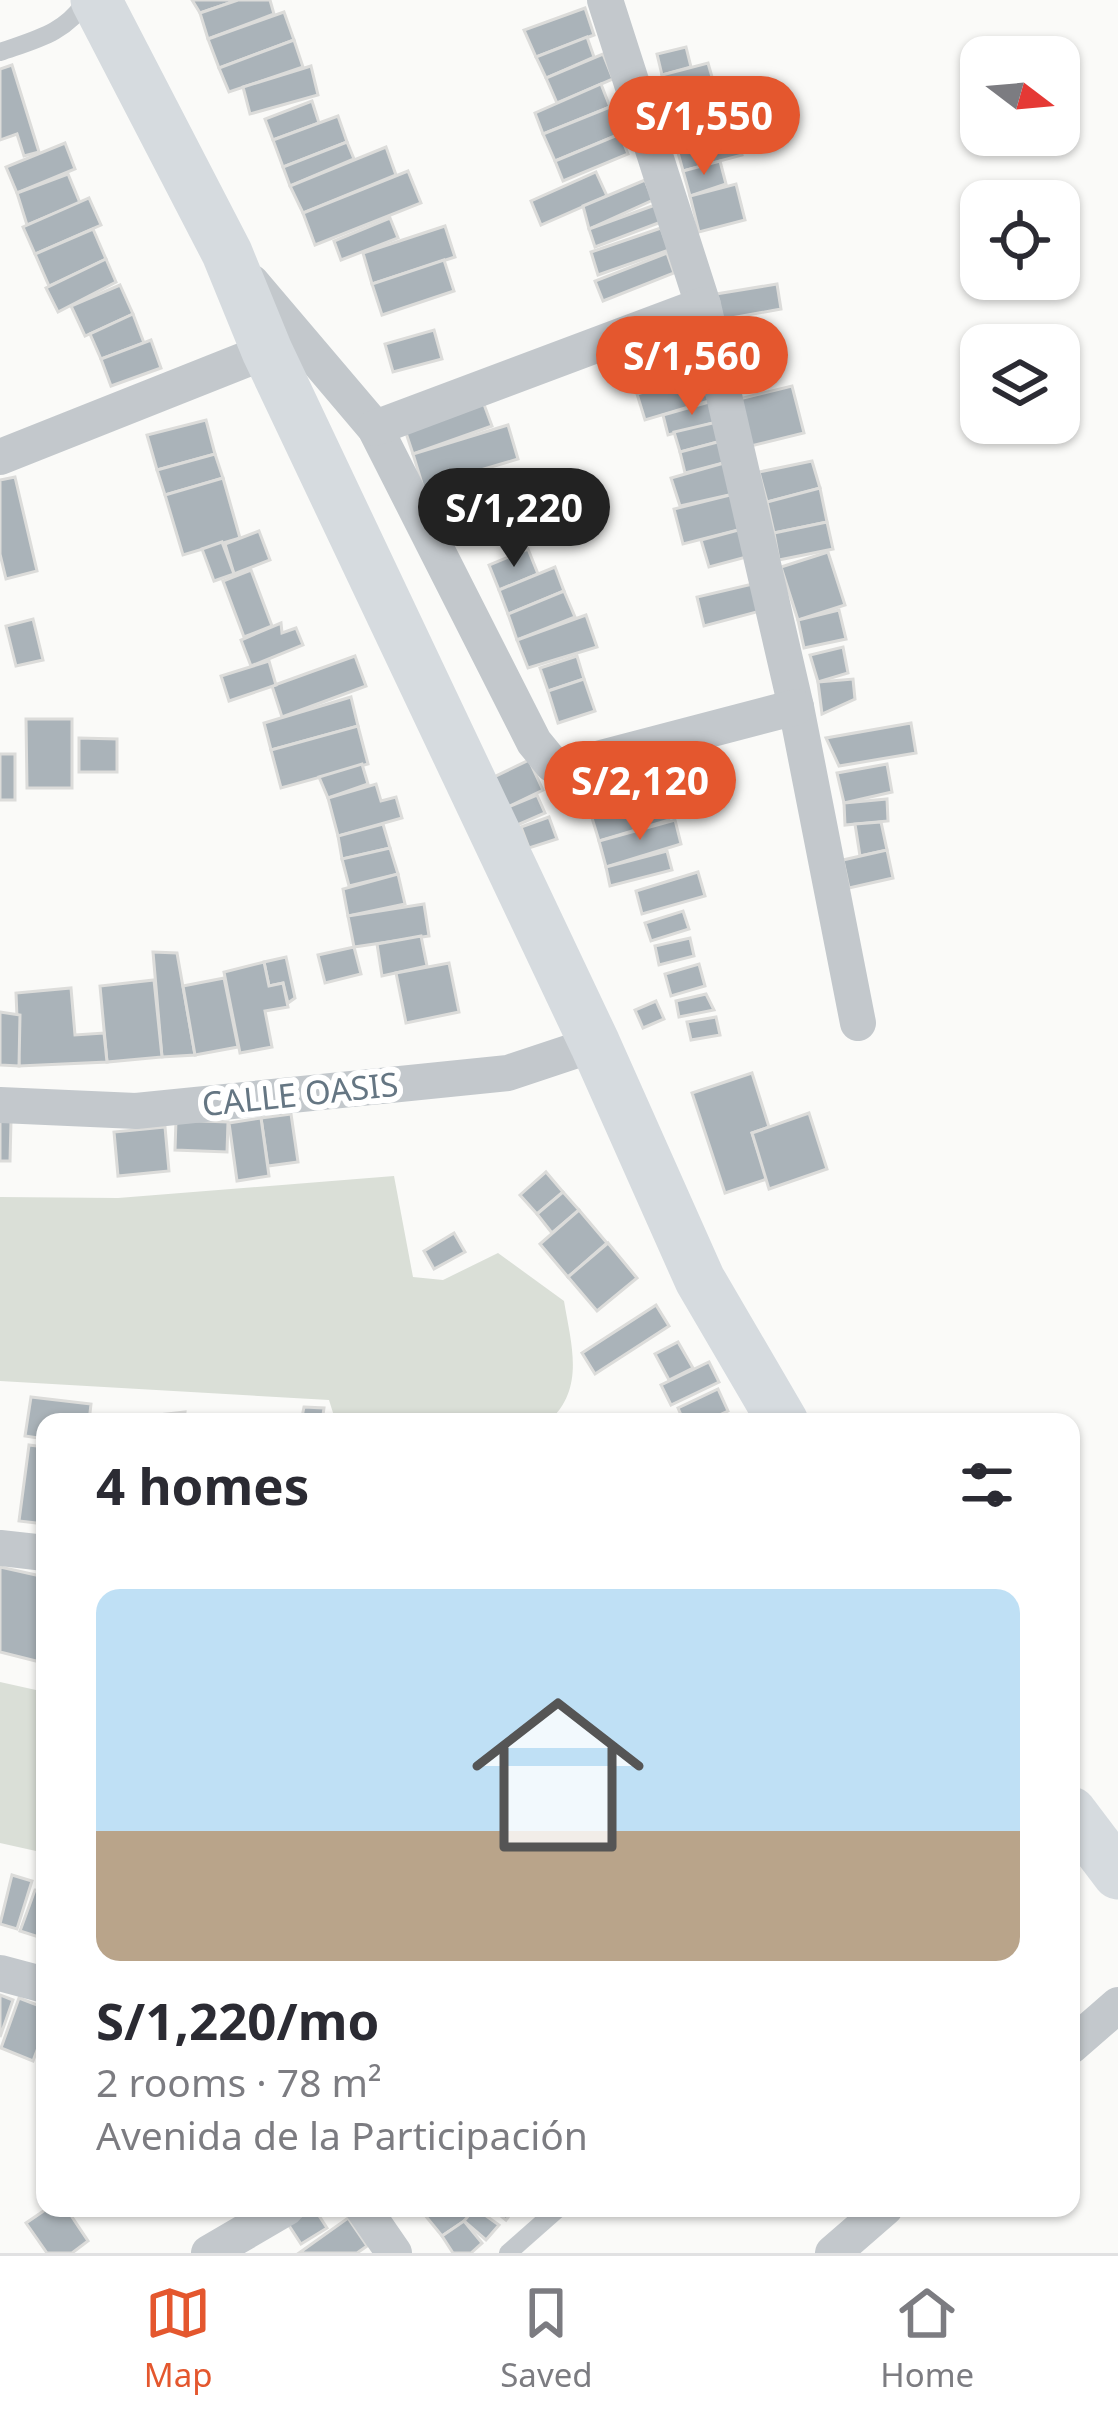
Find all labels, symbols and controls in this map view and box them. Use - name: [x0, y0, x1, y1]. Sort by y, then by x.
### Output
- north arrow: [960, 36, 1080, 156]
- map controls: [960, 36, 1080, 444]
- pin: S/1,550: [593, 76, 815, 178]
- text: S/1,550: [635, 88, 773, 141]
- button: locate: [960, 180, 1080, 300]
- pin: S/1,560: [581, 316, 803, 418]
- button: layers: [960, 324, 1080, 444]
- text: S/1,560: [623, 328, 761, 381]
- pin: S/1,220: [403, 468, 625, 570]
- text: S/1,220: [445, 480, 583, 533]
- pin: S/2,120: [529, 741, 751, 843]
- text: S/2,120: [571, 753, 709, 806]
- street label: CALLE OASIS: [200, 1061, 400, 1126]
- text: 4 homes: [96, 1450, 309, 1520]
- icon: filters: [954, 1452, 1020, 1518]
- icon: home: [450, 1667, 666, 1883]
- text: S/1,220/mo: [96, 1985, 379, 2055]
- text: 2 rooms · 78 m²: [96, 2055, 382, 2108]
- text: Avenida de la Participación: [96, 2108, 588, 2161]
- tab: Map: [144, 2280, 213, 2397]
- tab: Saved: [500, 2280, 593, 2397]
- tab: Home: [880, 2280, 974, 2397]

